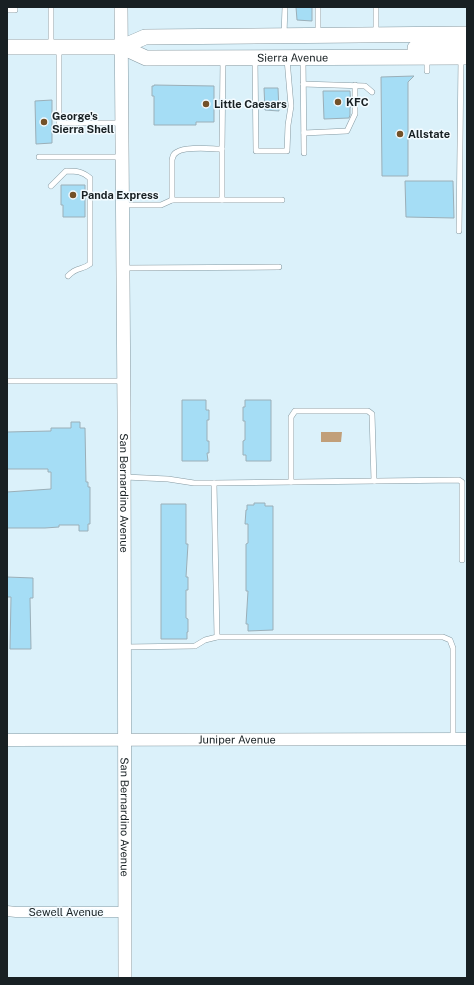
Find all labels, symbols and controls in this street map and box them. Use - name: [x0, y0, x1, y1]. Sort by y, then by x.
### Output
- street label: Sierra Avenue: [257, 51, 328, 64]
- place label: KFC: [346, 96, 369, 108]
- marker: KFC: [333, 97, 343, 107]
- place label: Little Caesars: [214, 98, 287, 110]
- marker: Little Caesars: [201, 99, 211, 109]
- place label: George's Sierra Shell: [52, 110, 114, 135]
- marker: George's Sierra Shell: [39, 117, 49, 127]
- place label: Allstate: [408, 128, 450, 140]
- marker: Allstate: [395, 129, 405, 139]
- place label: Panda Express: [81, 189, 159, 201]
- marker: Panda Express: [68, 190, 78, 200]
- street label: San Bernardino Avenue: [118, 433, 130, 553]
- street label: Juniper Avenue: [198, 733, 276, 746]
- street label: San Bernardino Avenue: [119, 757, 131, 877]
- street label: Sewell Avenue: [28, 906, 104, 918]

